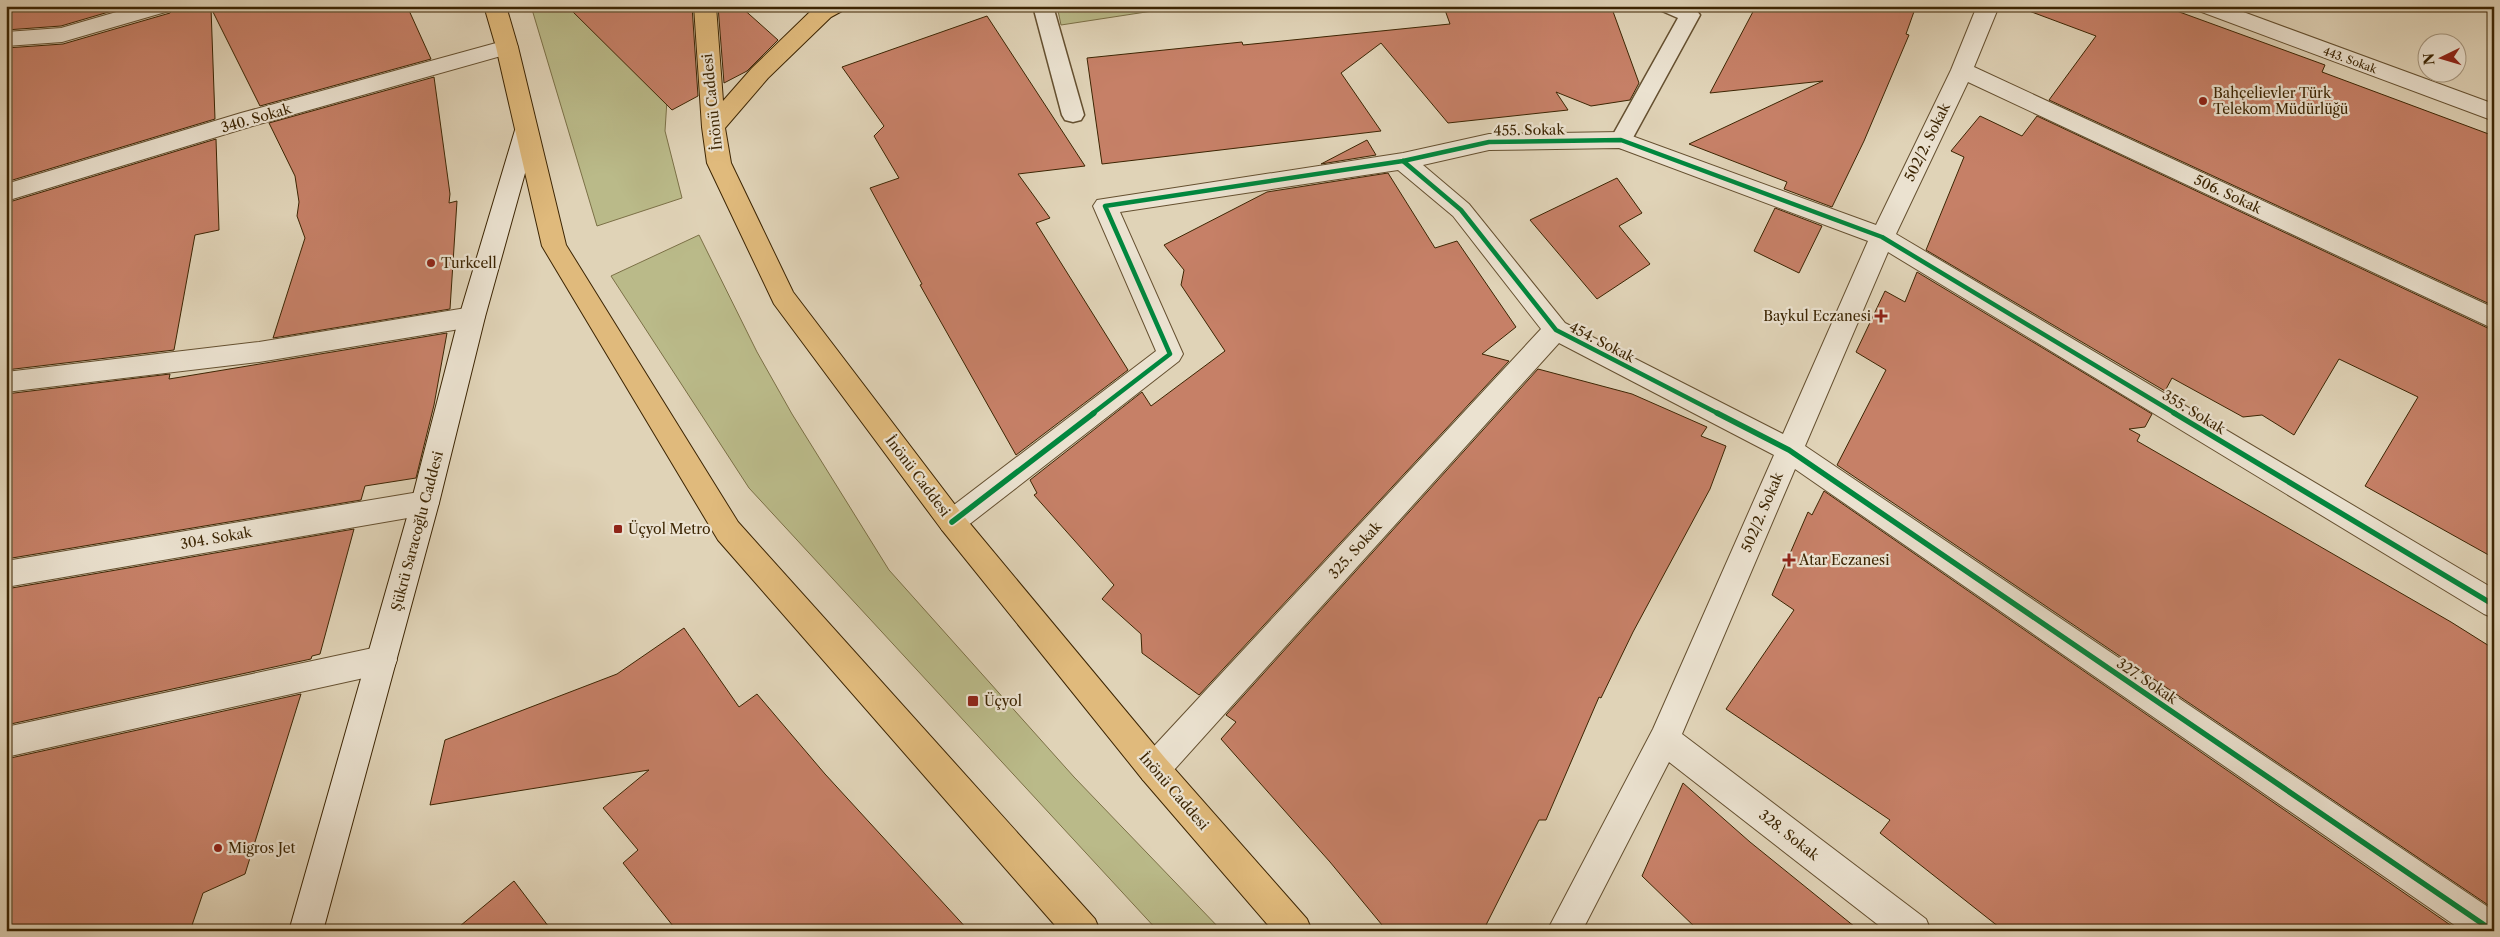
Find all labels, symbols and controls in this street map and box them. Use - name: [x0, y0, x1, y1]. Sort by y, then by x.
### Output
- north arrow: [2418, 32, 2468, 82]
- street label: 443. Sokak: [2321, 44, 2379, 76]
- text: N: [2420, 52, 2439, 66]
- street label: İnönü Caddesi: [698, 53, 726, 151]
- place label: Bahçelievler Türk Telekom Müdürlüğü: [2213, 84, 2349, 118]
- marker: Bahçelievler Türk Telekom Müdürlüğü: [2197, 95, 2209, 107]
- street label: 340. Sokak: [219, 99, 294, 137]
- street label: 502/2. Sokak: [1900, 99, 1954, 184]
- street label: 455. Sokak: [1493, 120, 1566, 140]
- street label: 506. Sokak: [2191, 171, 2265, 218]
- place label: Turkcell: [441, 254, 497, 272]
- marker: Turkcell: [425, 257, 437, 269]
- place label: Baykul Eczanesi: [1763, 307, 1871, 325]
- marker: Baykul Eczanesi: [1875, 310, 1887, 322]
- street label: 454. Sokak: [1566, 318, 1639, 367]
- street label: 355. Sokak: [2159, 386, 2230, 438]
- street label: İnönü Caddesi: [882, 432, 954, 520]
- street label: Şükrü Saracoğlu Caddesi: [387, 449, 447, 613]
- street label: 502/2. Sokak: [1737, 468, 1787, 555]
- street label: 325. Sokak: [1325, 517, 1386, 582]
- place label: Üçyol Metro: [628, 520, 711, 538]
- street label: 304. Sokak: [179, 523, 254, 553]
- marker: Üçyol Metro: [612, 523, 624, 535]
- place label: Atar Eczanesi: [1798, 551, 1889, 569]
- marker: Atar Eczanesi: [1783, 554, 1795, 566]
- street label: 327. Sokak: [2113, 654, 2182, 708]
- place label: Üçyol: [984, 692, 1022, 710]
- marker: Üçyol: [966, 694, 980, 708]
- street label: İnönü Caddesi: [1135, 749, 1213, 833]
- street label: 328. Sokak: [1755, 806, 1824, 865]
- place label: Migros Jet: [228, 839, 296, 857]
- marker: Migros Jet: [212, 842, 224, 854]

